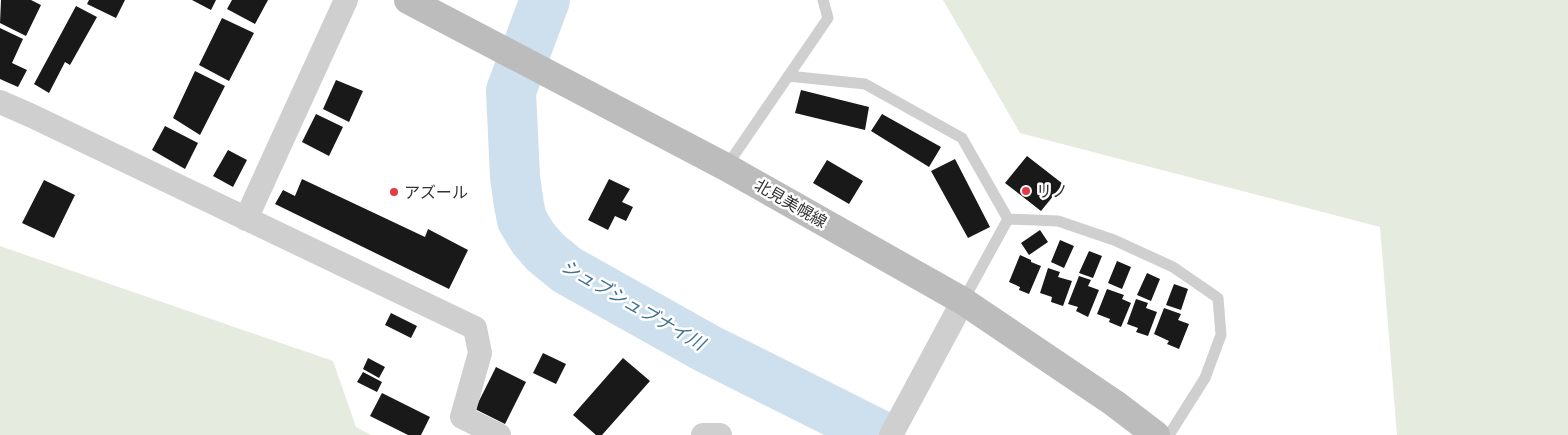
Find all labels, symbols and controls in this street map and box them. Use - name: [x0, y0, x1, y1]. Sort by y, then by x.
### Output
- street label: 北見美幌線: [750, 173, 831, 233]
- place label: リノ: [1036, 180, 1068, 203]
- place label: アズール: [404, 181, 468, 204]
- marker: リノ: [1020, 185, 1032, 197]
- marker: アズール: [388, 186, 400, 198]
- water label: シュブシュブナイ川: [557, 253, 711, 357]

